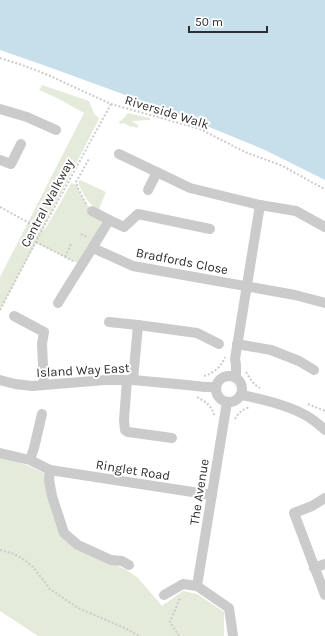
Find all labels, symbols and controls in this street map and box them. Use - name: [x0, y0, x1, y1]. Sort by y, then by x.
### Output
- scale bar: [189, 8, 267, 34]
- text: 50 m: [195, 15, 223, 29]
- street label: Riverside Walk: [123, 92, 211, 132]
- street label: Central Walkway: [17, 156, 77, 250]
- street label: Bradfords Close: [135, 245, 230, 277]
- street label: Island Way East: [36, 360, 130, 380]
- street label: Ringlet Road: [95, 457, 171, 483]
- street label: The Avenue: [186, 457, 212, 526]

